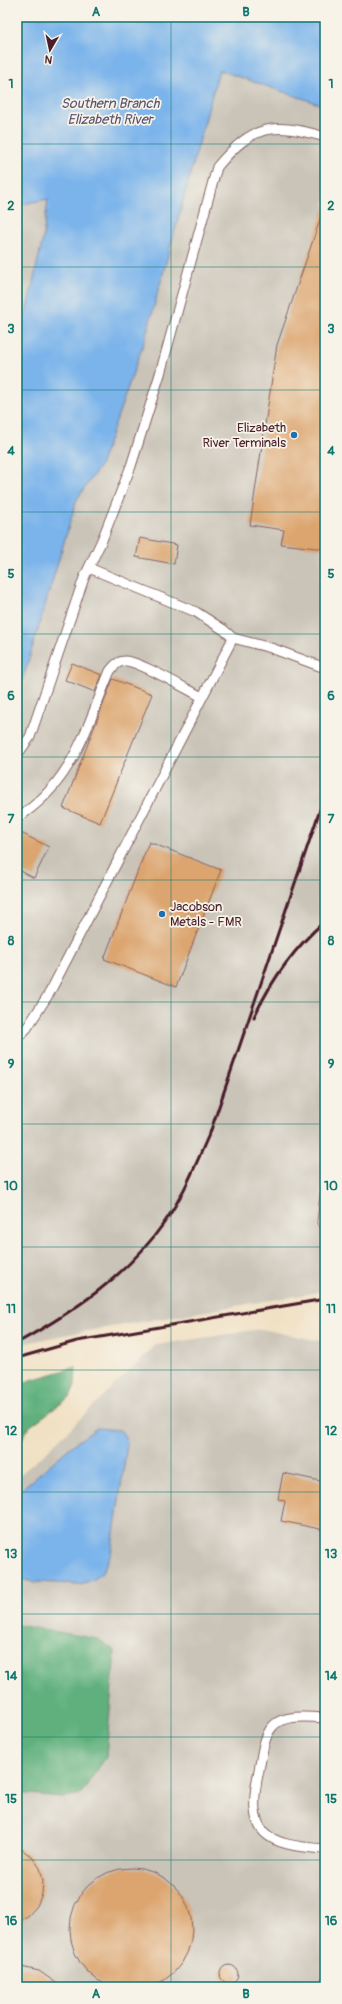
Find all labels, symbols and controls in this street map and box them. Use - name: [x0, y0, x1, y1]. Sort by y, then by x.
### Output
- text: A: [92, 4, 101, 20]
- text: B: [242, 4, 250, 20]
- north arrow: [30, 30, 70, 70]
- text: N: [43, 52, 53, 66]
- text: 1: [8, 76, 14, 92]
- text: 1: [328, 76, 334, 92]
- water label: Southern Branch Elizabeth River: [61, 95, 161, 128]
- text: 2: [7, 198, 15, 214]
- text: 2: [327, 198, 335, 214]
- text: 3: [7, 321, 15, 337]
- text: 3: [327, 321, 335, 337]
- place label: Elizabeth River Terminals: [203, 420, 286, 451]
- marker: Elizabeth River Terminals: [289, 430, 299, 440]
- text: 4: [7, 443, 15, 459]
- text: 4: [327, 443, 335, 459]
- text: 5: [7, 566, 15, 582]
- text: 5: [327, 566, 335, 582]
- text: 6: [7, 688, 15, 704]
- text: 6: [327, 688, 335, 704]
- text: 7: [8, 811, 15, 827]
- text: 7: [328, 811, 335, 827]
- place label: Jacobson Metals - FMR: [170, 899, 242, 930]
- marker: Jacobson Metals - FMR: [157, 909, 167, 919]
- text: 8: [8, 933, 15, 949]
- text: 8: [328, 933, 335, 949]
- text: 9: [8, 1056, 15, 1072]
- text: 9: [328, 1056, 335, 1072]
- text: 10: [4, 1178, 18, 1194]
- text: 10: [324, 1178, 338, 1194]
- text: 11: [6, 1301, 16, 1317]
- text: 11: [326, 1301, 336, 1317]
- text: 12: [5, 1423, 17, 1439]
- text: 12: [325, 1423, 337, 1439]
- text: 13: [5, 1546, 17, 1562]
- text: 13: [325, 1546, 337, 1562]
- text: 14: [5, 1668, 18, 1684]
- text: 14: [325, 1668, 338, 1684]
- text: 15: [5, 1791, 17, 1807]
- text: 15: [325, 1791, 337, 1807]
- text: 16: [5, 1913, 18, 1929]
- text: 16: [325, 1913, 338, 1929]
- text: A: [92, 1986, 101, 2002]
- text: B: [242, 1986, 250, 2002]

